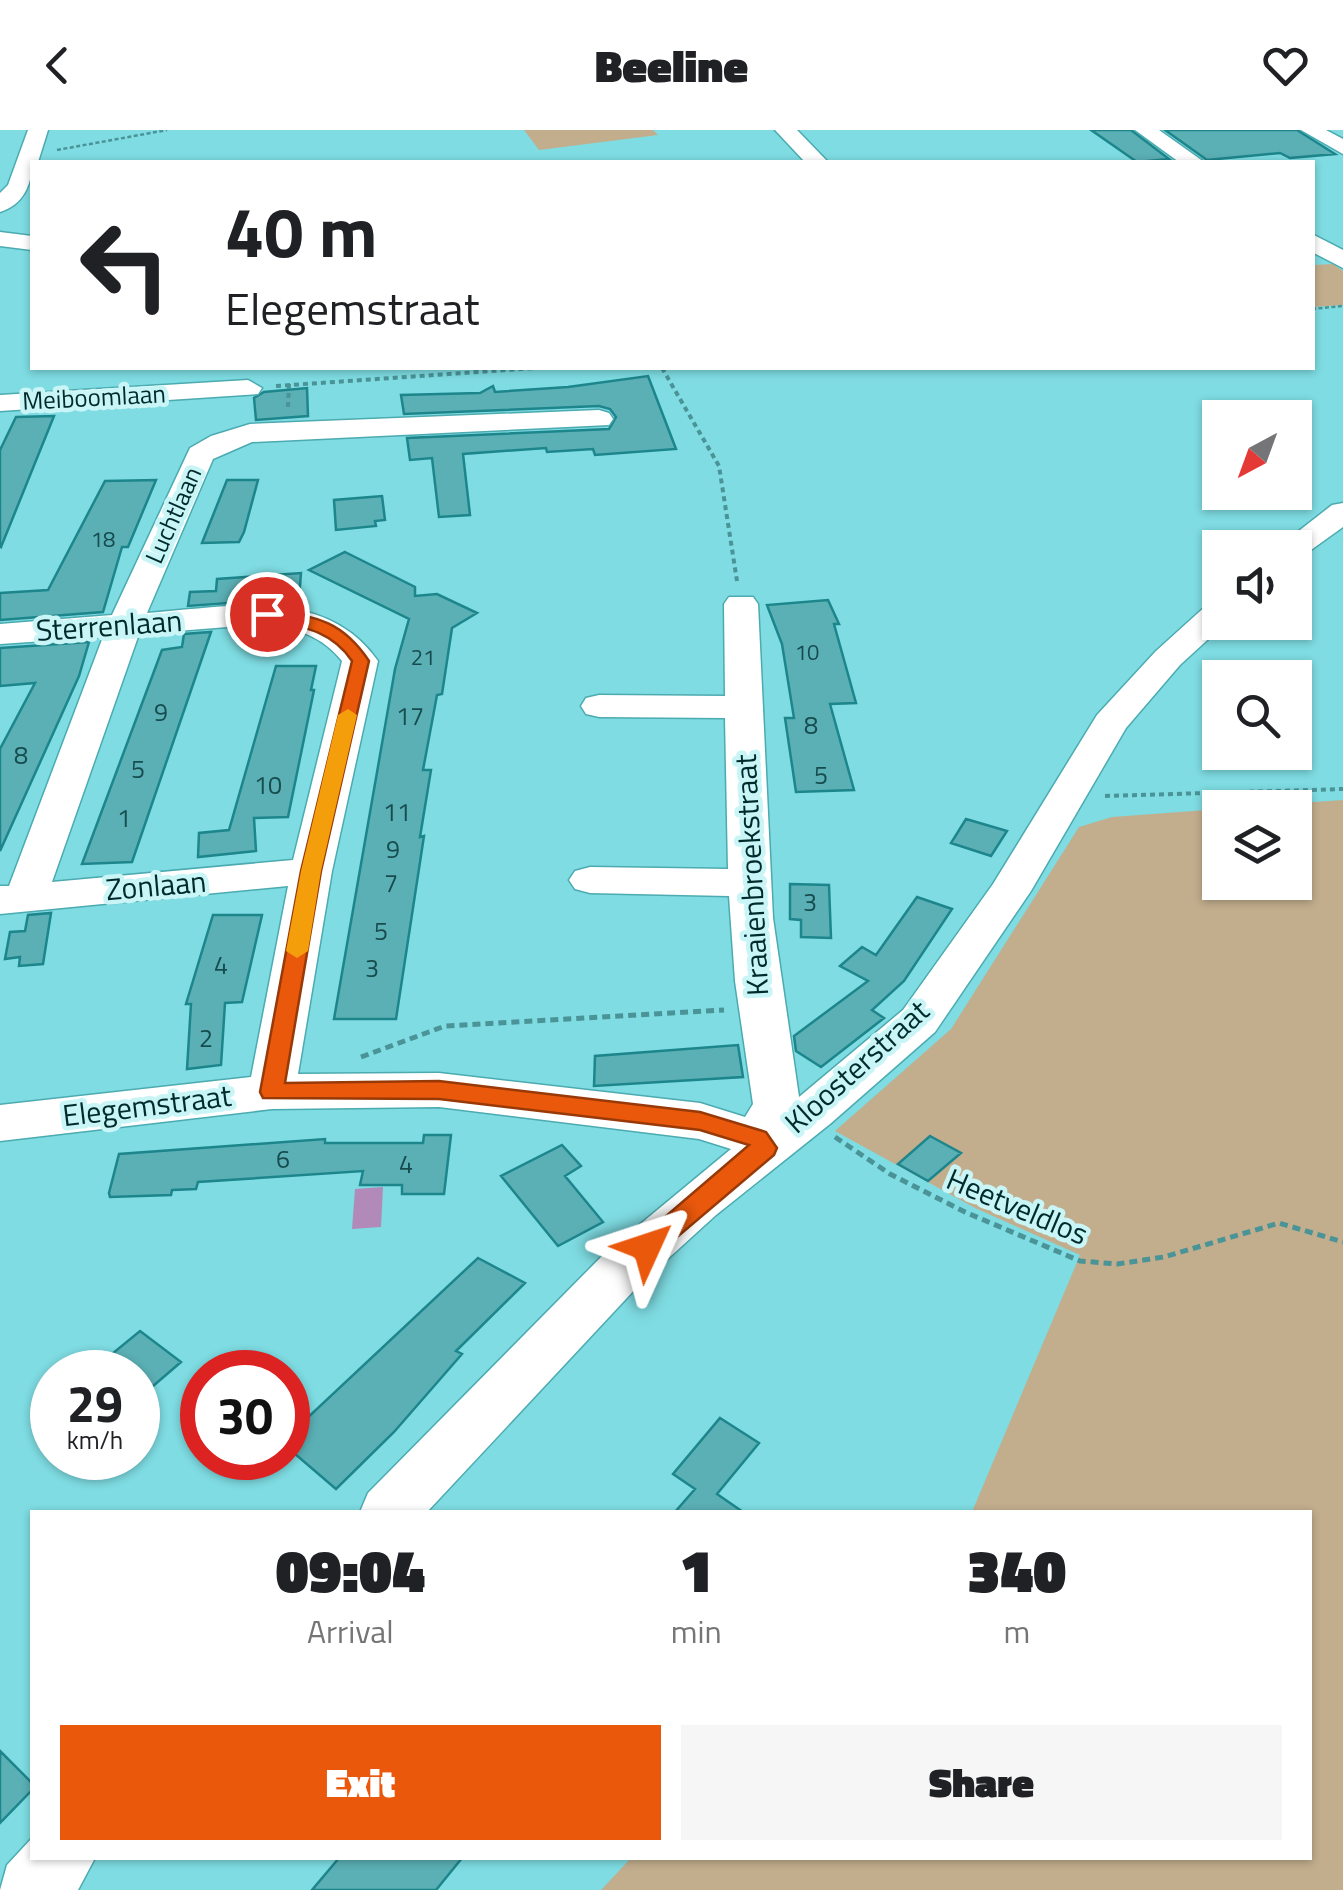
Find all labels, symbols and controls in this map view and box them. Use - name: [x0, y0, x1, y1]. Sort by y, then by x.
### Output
- text: Beeline: [595, 31, 748, 99]
- icon: back: [30, 38, 85, 93]
- icon: heart: [1258, 38, 1313, 93]
- text: 40 m: [225, 178, 378, 284]
- icon: left: [60, 200, 190, 330]
- text: Elegemstraat: [225, 274, 480, 342]
- street label: Meiboomlaan: [21, 374, 167, 420]
- north arrow: [1202, 400, 1312, 510]
- map controls: [1202, 400, 1312, 900]
- street label: Luchtlaan: [135, 460, 211, 570]
- house number: 18: [91, 522, 115, 556]
- button: sound: [1202, 530, 1312, 640]
- pin: [225, 572, 310, 657]
- icon: arrive: [240, 587, 295, 642]
- street label: Sterrenlaan: [34, 597, 184, 653]
- house number: 10: [795, 635, 819, 669]
- house number: 21: [411, 640, 435, 674]
- button: search: [1202, 660, 1312, 770]
- house number: 9: [154, 693, 168, 731]
- house number: 17: [396, 697, 424, 735]
- house number: 8: [804, 706, 818, 744]
- house number: 8: [14, 736, 28, 774]
- house number: 5: [131, 750, 145, 788]
- street label: Kraaienbroekstraat: [722, 753, 780, 997]
- house number: 5: [814, 756, 828, 794]
- house number: 10: [254, 766, 282, 804]
- button: layers: [1202, 790, 1312, 900]
- house number: 11: [383, 793, 411, 831]
- house number: 1: [117, 799, 131, 837]
- house number: 9: [386, 830, 400, 868]
- street label: Zonlaan: [104, 858, 208, 912]
- house number: 7: [384, 864, 398, 902]
- house number: 3: [803, 883, 817, 921]
- house number: 5: [374, 912, 388, 950]
- house number: 4: [214, 946, 228, 984]
- house number: 3: [365, 949, 379, 987]
- street label: Kloosterstraat: [774, 988, 939, 1144]
- house number: 2: [199, 1019, 213, 1057]
- street label: Elegemstraat: [60, 1072, 234, 1138]
- house number: 6: [276, 1140, 290, 1178]
- house number: 4: [399, 1145, 413, 1183]
- street label: Heetveldlos: [940, 1156, 1095, 1256]
- position arrow: [595, 1195, 699, 1299]
- speed limit sign: 30: [180, 1350, 310, 1480]
- text: 29: [67, 1365, 123, 1441]
- text: km/h: [67, 1421, 123, 1459]
- text: 09:04: [276, 1524, 425, 1615]
- text: 1: [680, 1524, 713, 1615]
- text: 340: [967, 1524, 1066, 1615]
- text: Arrival: [307, 1607, 394, 1655]
- text: min: [671, 1607, 722, 1655]
- text: m: [1003, 1607, 1030, 1655]
- button: Exit: [60, 1725, 661, 1840]
- button: Share: [681, 1725, 1282, 1840]

